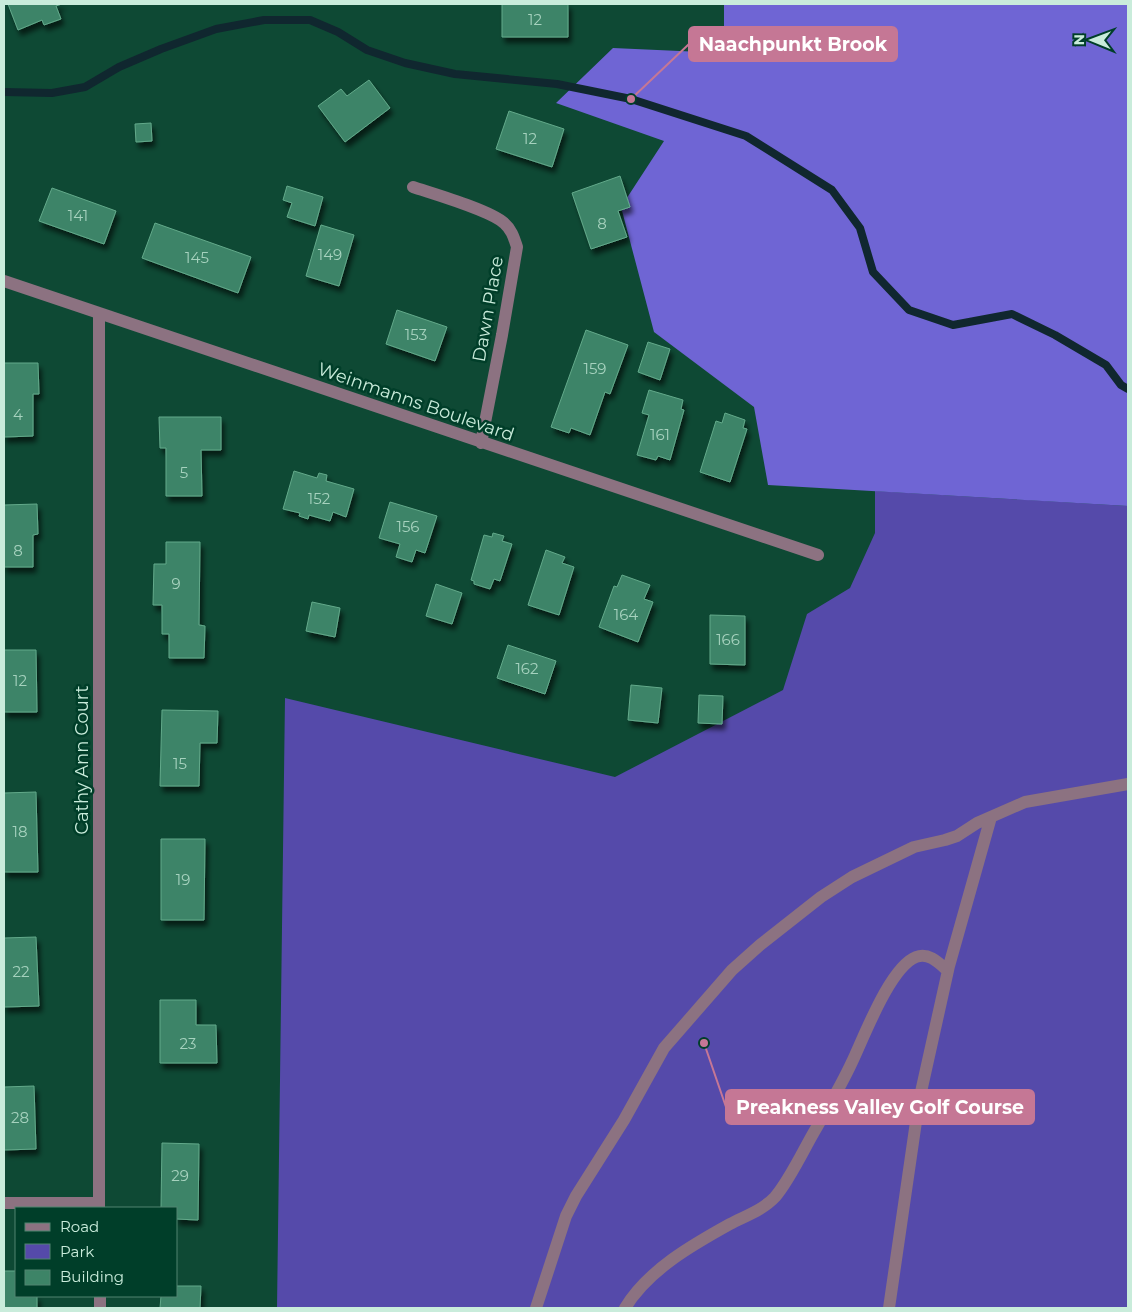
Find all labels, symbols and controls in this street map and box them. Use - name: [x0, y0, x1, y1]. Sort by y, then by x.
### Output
- house number: 12: [528, 10, 542, 29]
- north arrow: [1067, 15, 1117, 65]
- callout: Naachpunkt Brook: [689, 27, 897, 61]
- text: Naachpunkt Brook: [699, 33, 888, 56]
- text: N: [1070, 34, 1088, 46]
- house number: 12: [523, 129, 537, 148]
- house number: 141: [68, 206, 88, 225]
- house number: 8: [597, 214, 607, 233]
- house number: 149: [318, 245, 342, 264]
- house number: 145: [185, 248, 209, 267]
- street label: Dawn Place: [468, 254, 508, 364]
- house number: 153: [405, 325, 427, 344]
- street label: Weinmanns Boulevard: [315, 358, 517, 446]
- house number: 159: [583, 359, 607, 378]
- house number: 4: [13, 405, 23, 424]
- house number: 161: [650, 425, 670, 444]
- house number: 5: [180, 463, 188, 482]
- house number: 152: [308, 489, 330, 508]
- house number: 156: [396, 517, 420, 536]
- house number: 8: [13, 541, 23, 560]
- house number: 9: [171, 574, 181, 593]
- house number: 164: [614, 605, 638, 624]
- house number: 166: [716, 630, 740, 649]
- house number: 162: [515, 659, 539, 678]
- house number: 12: [13, 671, 27, 690]
- street label: Cathy Ann Court: [71, 685, 93, 835]
- house number: 15: [173, 754, 187, 773]
- house number: 18: [13, 822, 28, 841]
- house number: 19: [176, 870, 190, 889]
- house number: 22: [12, 962, 30, 981]
- house number: 23: [180, 1034, 196, 1053]
- callout: Preakness Valley Golf Course: [726, 1090, 1034, 1124]
- text: Preakness Valley Golf Course: [736, 1096, 1024, 1119]
- house number: 28: [11, 1108, 29, 1127]
- house number: 29: [171, 1166, 189, 1185]
- legend: [15, 1207, 178, 1297]
- text: Road: [60, 1217, 99, 1236]
- text: Park: [60, 1242, 94, 1261]
- text: Building: [60, 1267, 124, 1286]

